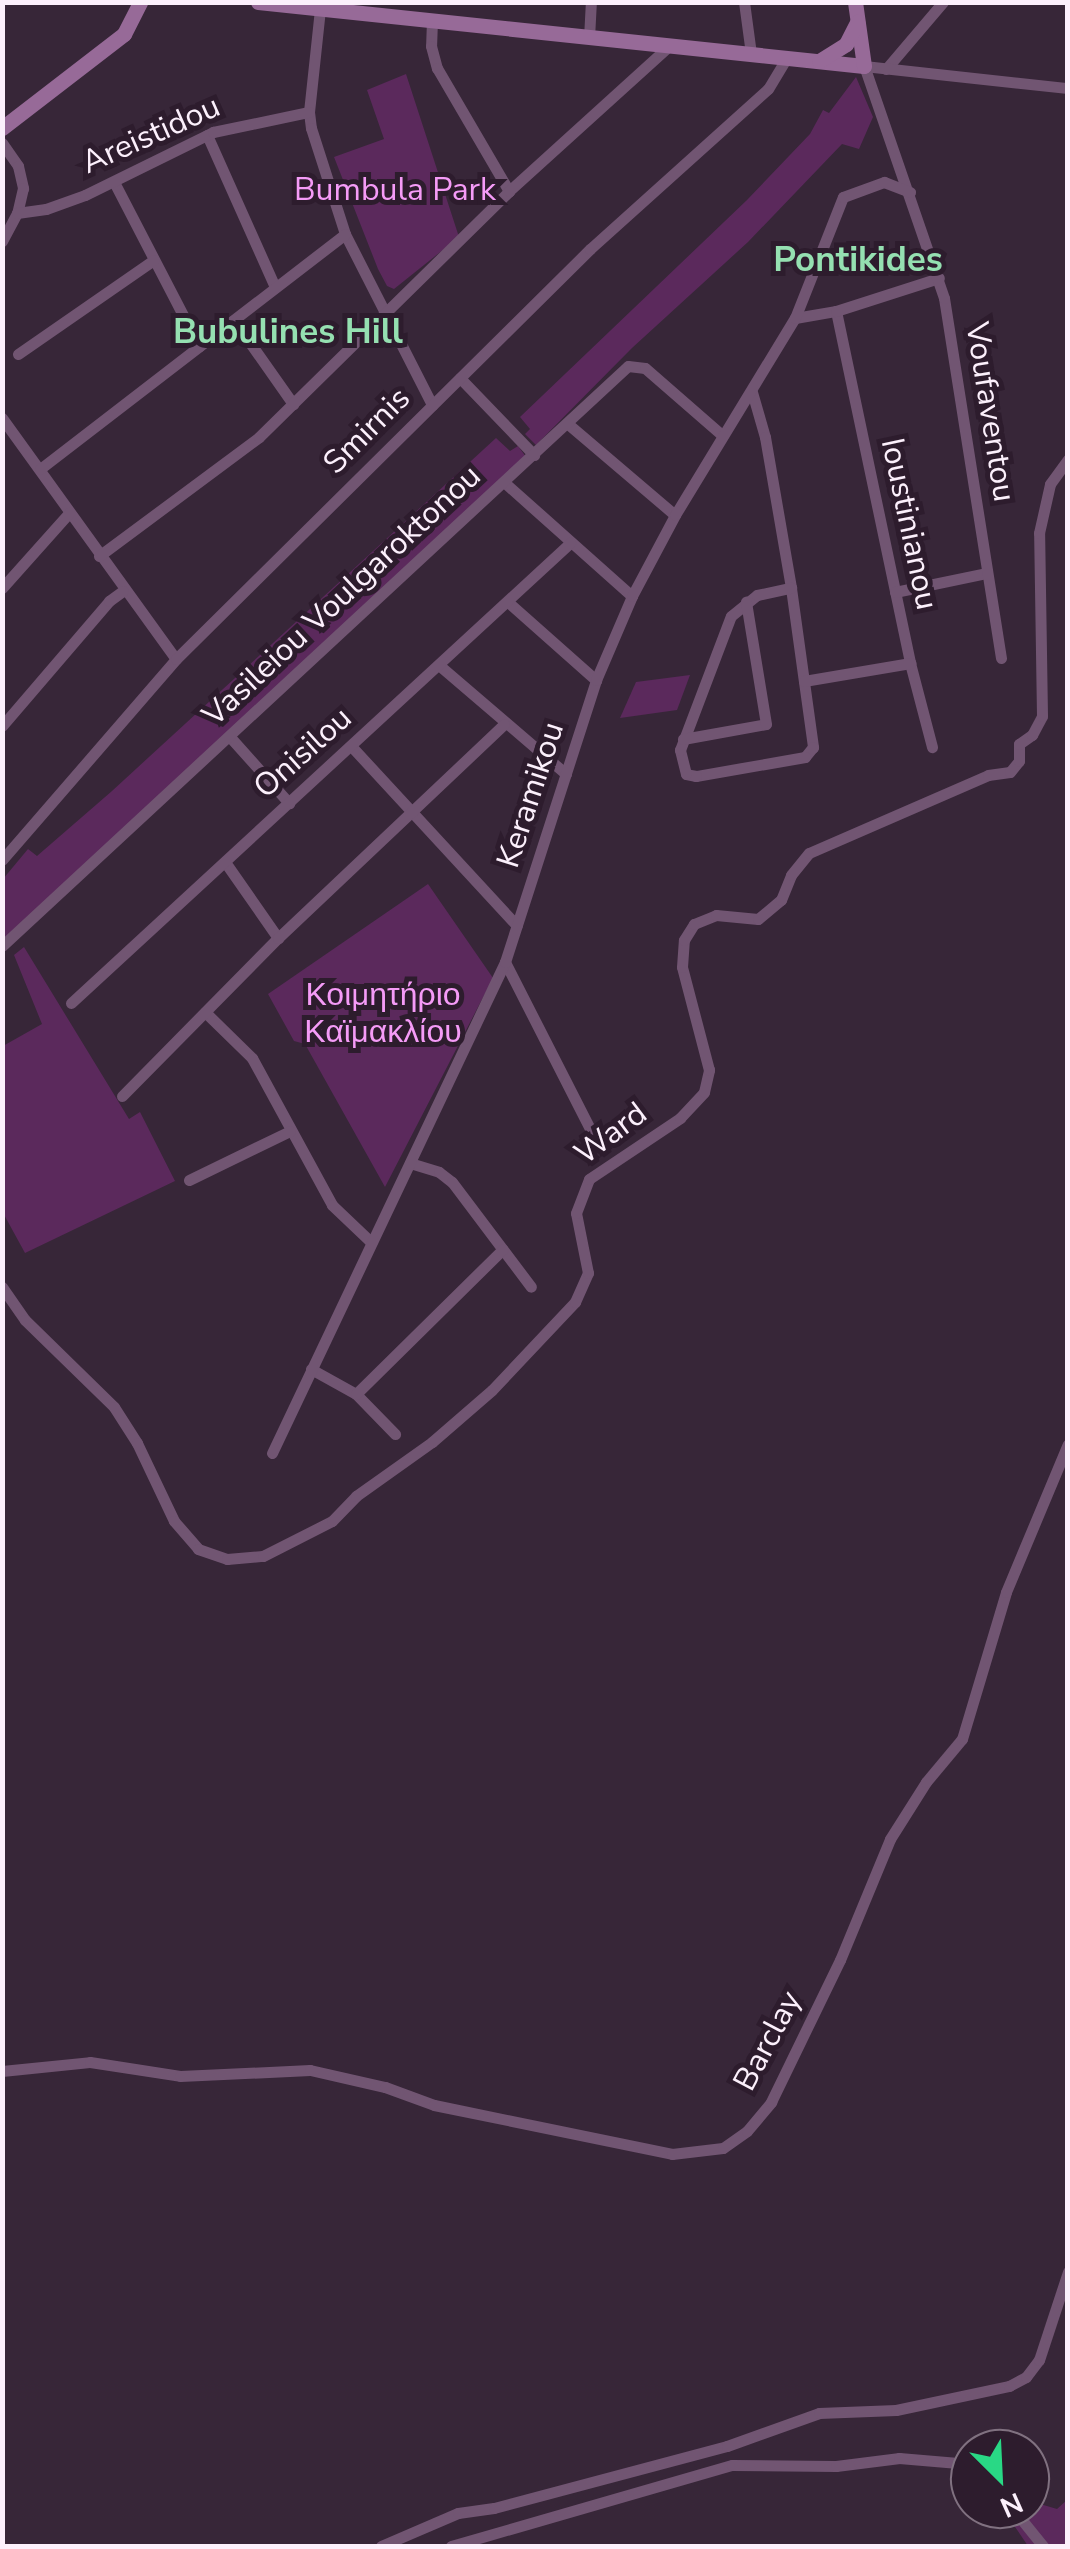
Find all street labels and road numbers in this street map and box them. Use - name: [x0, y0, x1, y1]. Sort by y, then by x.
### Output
- street label: Areistidou: [76, 88, 226, 182]
- street label: Voufaventou: [957, 319, 1023, 505]
- street label: Smirnis: [316, 380, 418, 482]
- street label: Ioustinianou: [872, 435, 946, 613]
- street label: Vasileiou Voulgaroktonou: [195, 457, 489, 735]
- street label: Onisilou: [246, 699, 360, 807]
- street label: Keramikou: [489, 717, 573, 873]
- street label: Ward: [567, 1095, 655, 1173]
- street label: Barclay: [726, 1985, 810, 2097]

